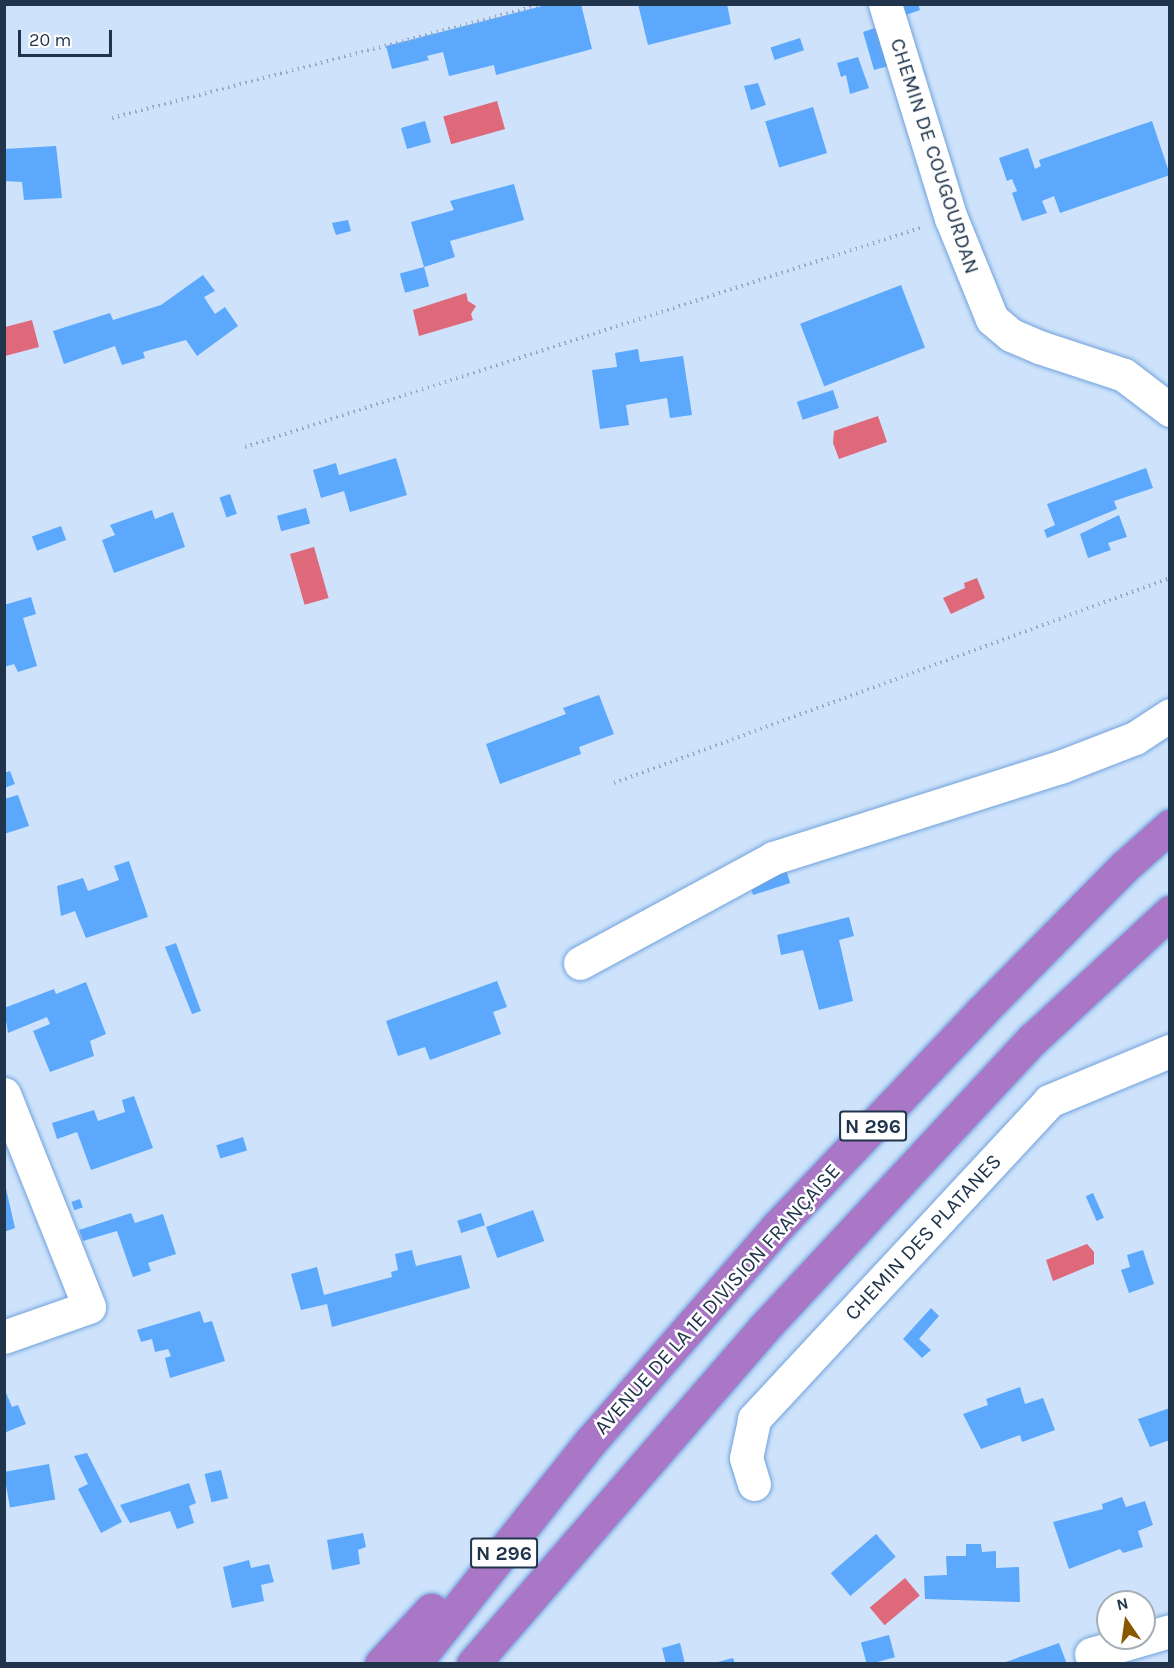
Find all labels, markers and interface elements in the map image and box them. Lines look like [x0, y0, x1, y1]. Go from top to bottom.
scale bar [21, 18, 116, 56]
text: 20 m [29, 29, 71, 51]
street label: CHEMIN DE COUGOURDAN [885, 35, 985, 277]
road number: N 296 [838, 1109, 908, 1143]
street label: CHEMIN DES PLATANES [839, 1149, 1007, 1325]
street label: AVENUE DE LA 1E DIVISION FRANÇAISE [589, 1158, 845, 1440]
road number: N 296 [470, 1536, 538, 1570]
north arrow [1096, 1590, 1156, 1650]
text: N [1115, 1593, 1130, 1614]

